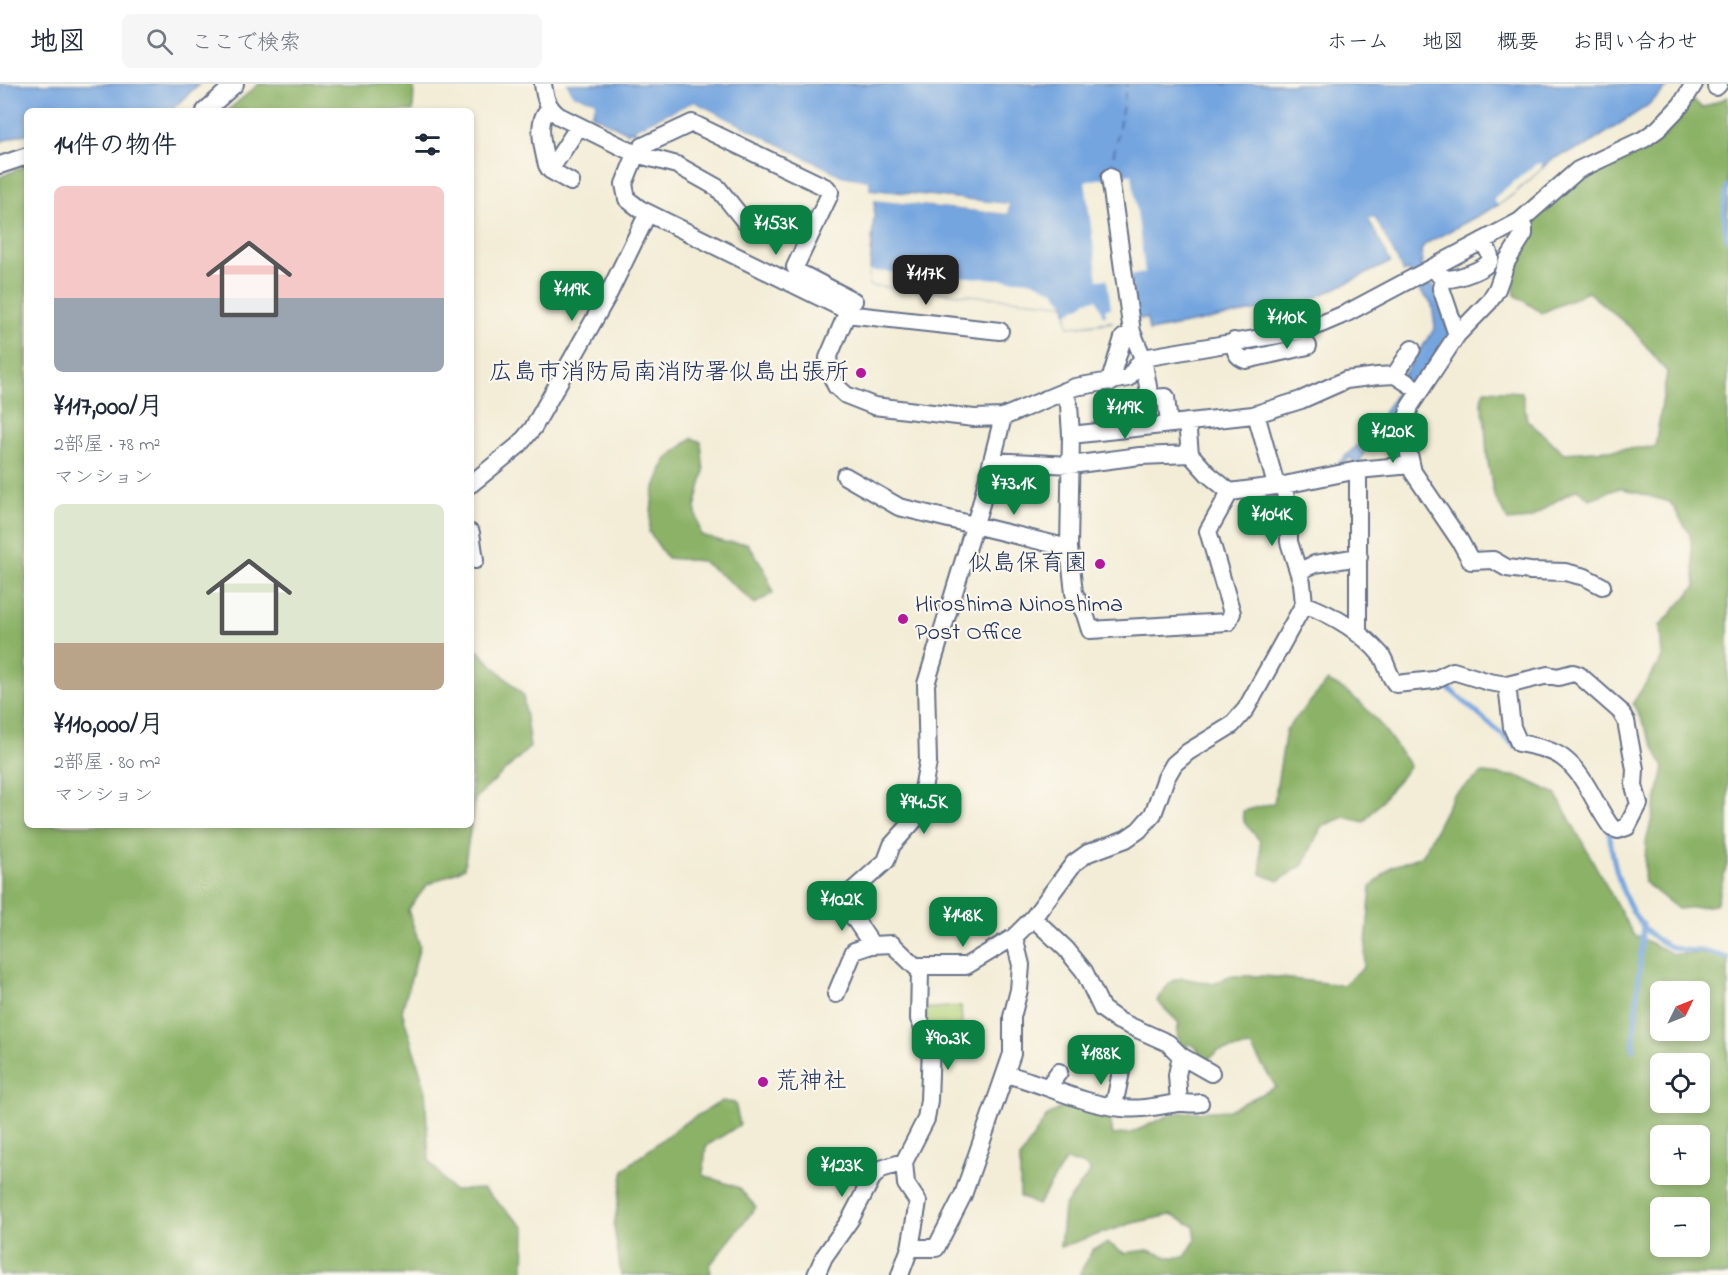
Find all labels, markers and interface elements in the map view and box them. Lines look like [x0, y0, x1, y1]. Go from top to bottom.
search box [122, 14, 542, 68]
text: 地図 [30, 23, 86, 64]
icon: search [143, 25, 176, 58]
text: ここで検索 [191, 28, 301, 60]
text: ホーム [1327, 28, 1389, 58]
text: 地図 [1422, 28, 1464, 58]
text: 概要 [1497, 28, 1539, 58]
text: お問い合わせ [1572, 28, 1698, 58]
text: 14件の物件 [54, 128, 177, 166]
icon: filters [411, 128, 444, 161]
pin: ¥153K [734, 205, 818, 256]
text: ¥153K [754, 210, 798, 239]
icon: home [195, 225, 303, 333]
pin: ¥117K [884, 255, 968, 306]
text: ¥117K [907, 260, 945, 289]
pin: ¥119K [530, 271, 614, 322]
text: ¥119K [554, 276, 590, 305]
pin: ¥110K [1245, 299, 1329, 350]
text: ¥110K [1268, 304, 1306, 333]
place label: 広島市消防局南消防署似島出張所 [489, 356, 849, 391]
marker: 広島市消防局南消防署似島出張所 [854, 366, 868, 380]
text: ¥117,000/月 [54, 389, 164, 427]
pin: ¥119K [1083, 389, 1167, 440]
text: ¥119K [1107, 394, 1143, 423]
pin: ¥120K [1351, 413, 1435, 464]
text: ¥120K [1372, 418, 1414, 447]
text: 2部屋 · 78 m² [54, 431, 160, 460]
text: マンション [54, 464, 153, 493]
pin: ¥73.1K [965, 465, 1063, 516]
text: ¥73.1K [992, 470, 1036, 499]
pin: ¥104K [1230, 496, 1314, 547]
text: ¥104K [1252, 501, 1292, 530]
icon: home [195, 543, 303, 651]
place label: 似島保育園 [968, 547, 1088, 582]
marker: 似島保育園 [1093, 557, 1107, 571]
place label: Hiroshima Ninoshima Post Office [915, 588, 1123, 651]
marker: Hiroshima Ninoshima Post Office [896, 612, 910, 626]
text: ¥110,000/月 [54, 707, 164, 745]
text: 2部屋 · 80 m² [54, 749, 161, 778]
text: マンション [54, 782, 153, 811]
pin: ¥94.5K [875, 784, 973, 835]
text: ¥94.5K [900, 789, 948, 818]
pin: ¥102K [800, 881, 884, 932]
text: ¥102K [821, 886, 863, 915]
pin: ¥148K [921, 897, 1005, 948]
text: ¥148K [943, 902, 983, 931]
north arrow [1650, 981, 1710, 1041]
map controls [1650, 981, 1710, 1257]
pin: ¥90.3K [899, 1020, 997, 1071]
text: ¥90.3K [926, 1025, 970, 1054]
pin: ¥188K [1059, 1035, 1143, 1086]
text: ¥188K [1082, 1040, 1120, 1069]
button: locate [1650, 1053, 1710, 1113]
place label: 荒神社 [775, 1065, 847, 1100]
marker: 荒神社 [756, 1075, 770, 1089]
button: + [1650, 1125, 1710, 1185]
pin: ¥123K [800, 1147, 884, 1198]
text: ¥123K [821, 1152, 863, 1181]
button: − [1650, 1197, 1710, 1257]

